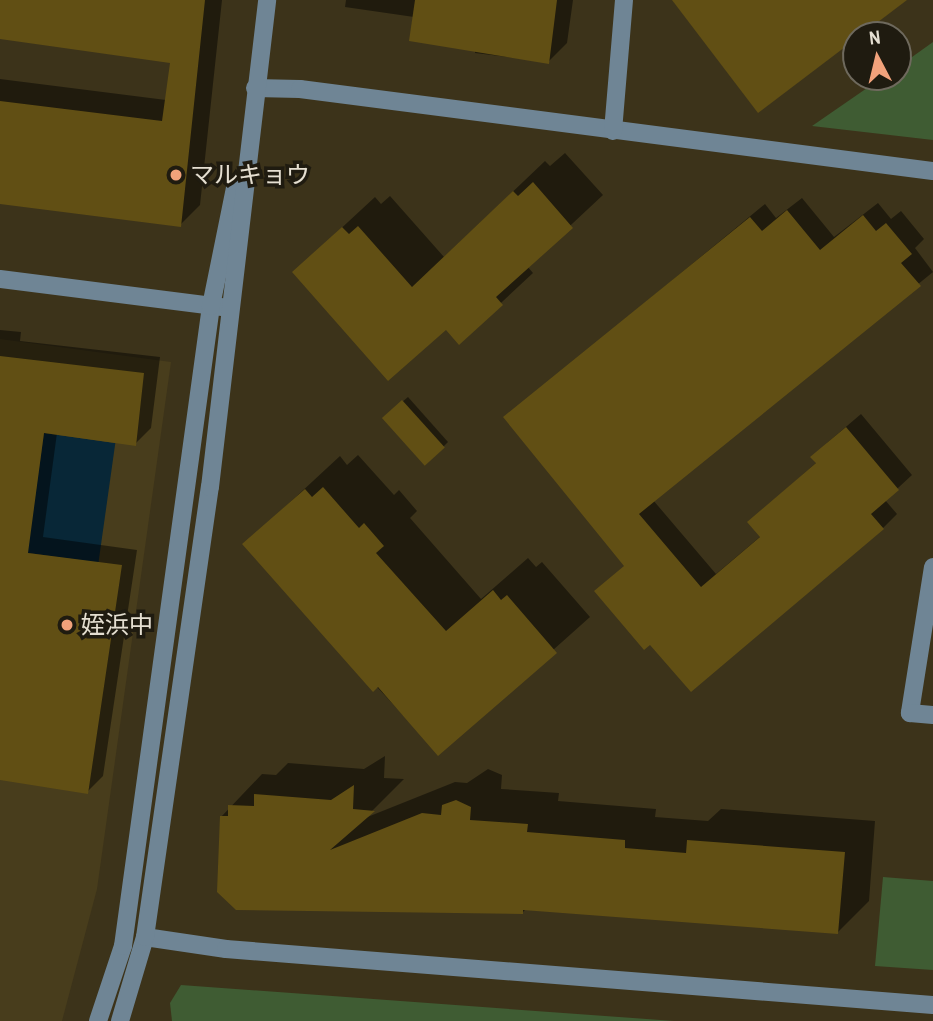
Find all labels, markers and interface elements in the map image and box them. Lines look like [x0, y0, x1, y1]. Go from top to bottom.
north arrow [842, 21, 912, 91]
text: N [868, 24, 882, 51]
place label: マルキョウ [190, 161, 310, 189]
marker: マルキョウ [168, 167, 184, 183]
place label: 姪浜中 [81, 611, 153, 639]
marker: 姪浜中 [59, 617, 75, 633]

